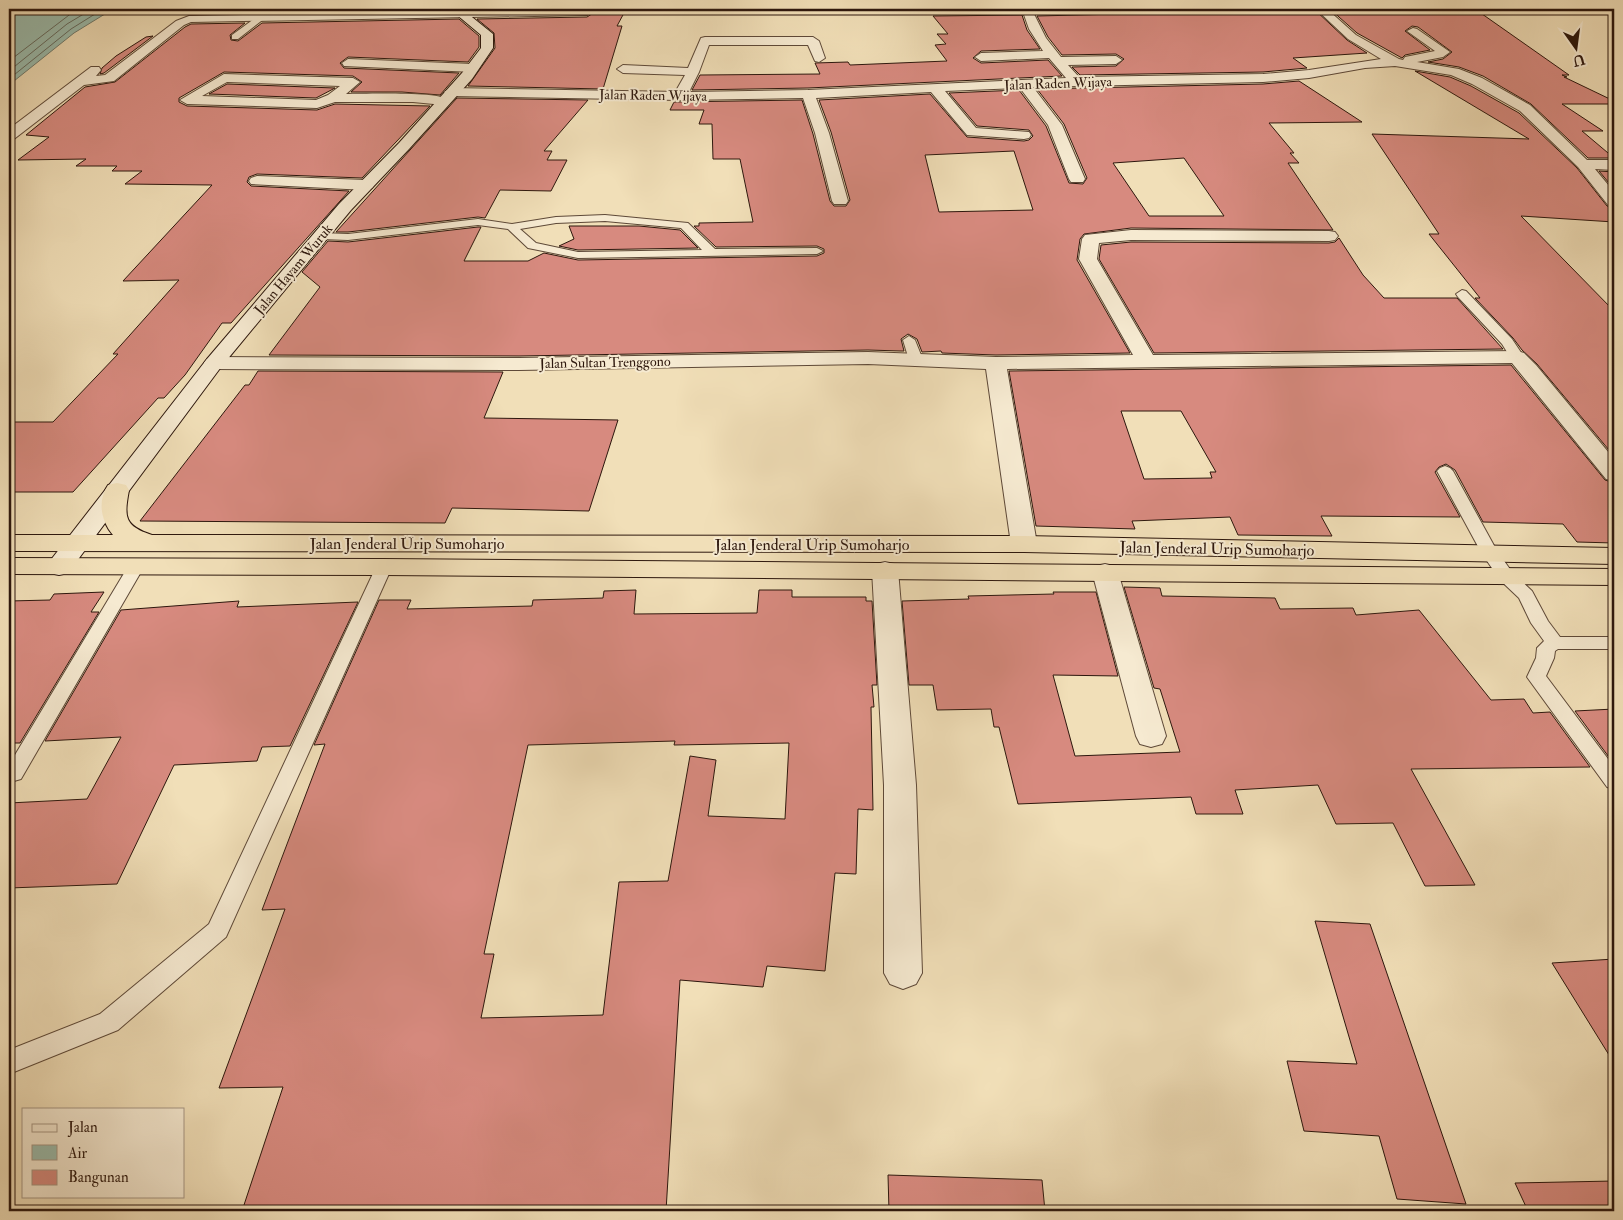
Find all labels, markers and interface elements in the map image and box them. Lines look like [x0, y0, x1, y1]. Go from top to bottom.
north arrow [1550, 22, 1600, 72]
text: U [1571, 50, 1587, 70]
street label: Jalan Raden Wijaya [1003, 73, 1113, 95]
street label: Jalan Raden Wijaya [598, 86, 707, 106]
street label: Jalan Hayam Wuruk [250, 220, 337, 319]
street label: Jalan Sultan Trenggono [538, 353, 671, 372]
street label: Jalan Jenderal Urip Sumoharjo [309, 534, 505, 555]
street label: Jalan Jenderal Urip Sumoharjo [714, 535, 910, 556]
street label: Jalan Jenderal Urip Sumoharjo [1118, 537, 1315, 562]
legend [22, 1108, 185, 1198]
text: Jalan [67, 1118, 98, 1138]
text: Air [67, 1144, 88, 1163]
text: Bangunan [68, 1168, 129, 1187]

